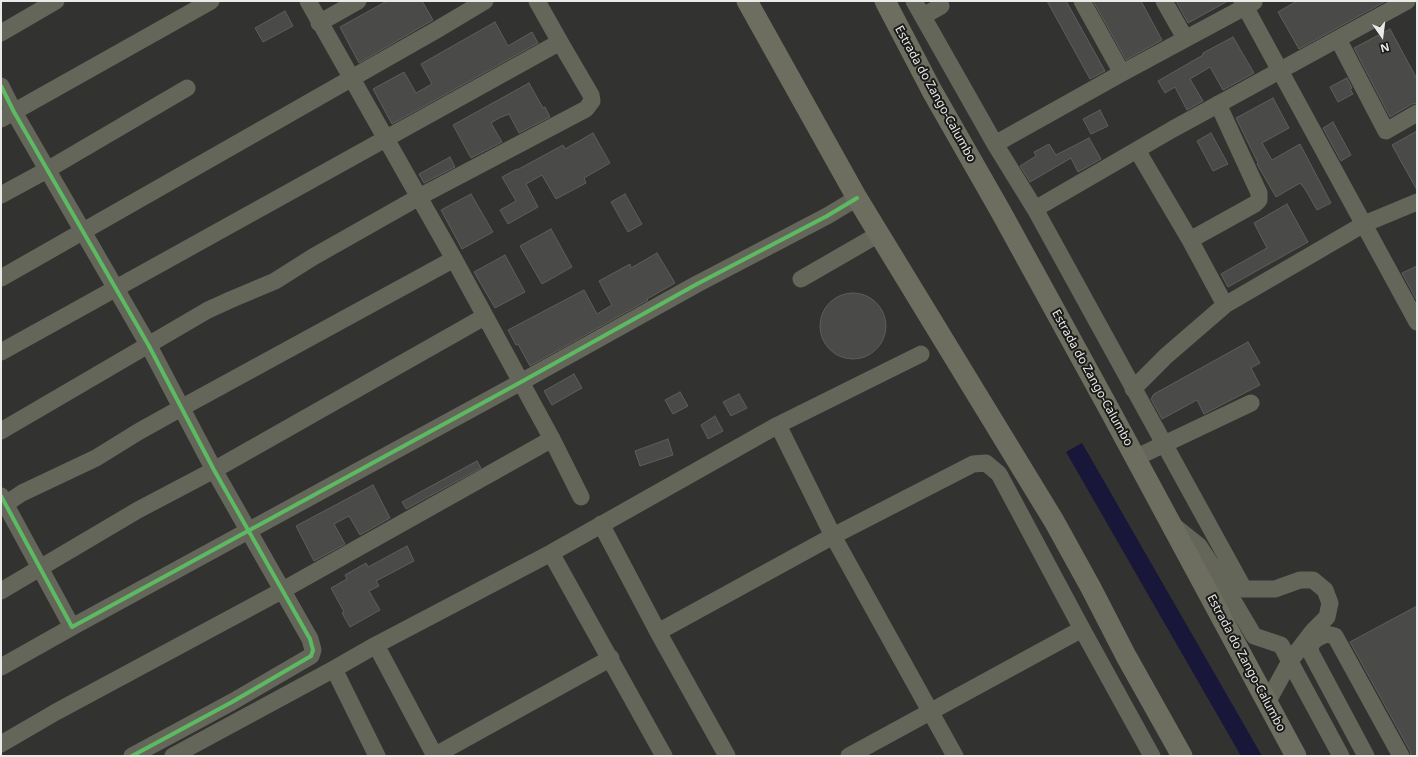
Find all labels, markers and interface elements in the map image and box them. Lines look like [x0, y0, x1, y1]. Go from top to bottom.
north arrow [1362, 16, 1402, 56]
street label: Estrada do Zango-Calumbo [892, 23, 978, 165]
text: N [1379, 40, 1391, 56]
street label: Estrada do Zango-Calumbo [1049, 307, 1135, 449]
street label: Estrada do Zango-Calumbo [1204, 592, 1288, 734]

